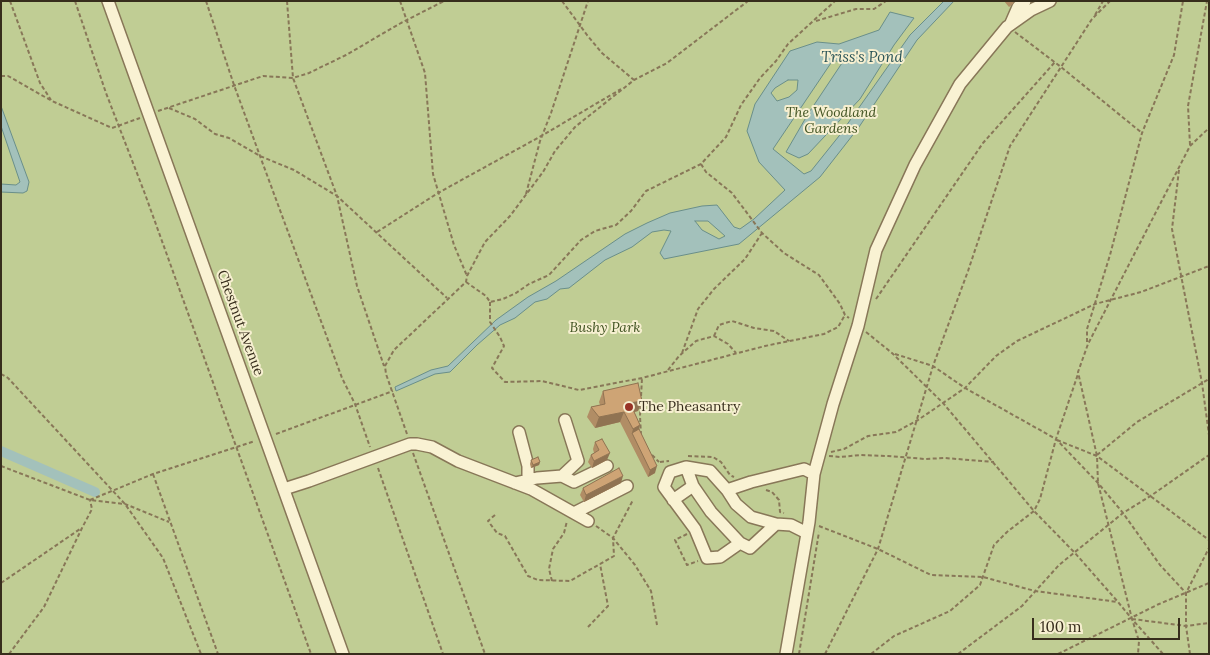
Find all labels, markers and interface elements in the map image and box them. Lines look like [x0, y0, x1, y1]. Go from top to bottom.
water label: Triss's Pond [821, 49, 903, 67]
park label: The Woodland Gardens [786, 105, 876, 138]
street label: Chestnut Avenue [213, 268, 267, 378]
park label: Bushy Park [569, 320, 641, 336]
place label: The Pheasantry [639, 399, 740, 415]
marker: The Pheasantry [623, 401, 635, 413]
scale bar [1035, 608, 1182, 640]
text: 100 m [1040, 617, 1081, 636]

